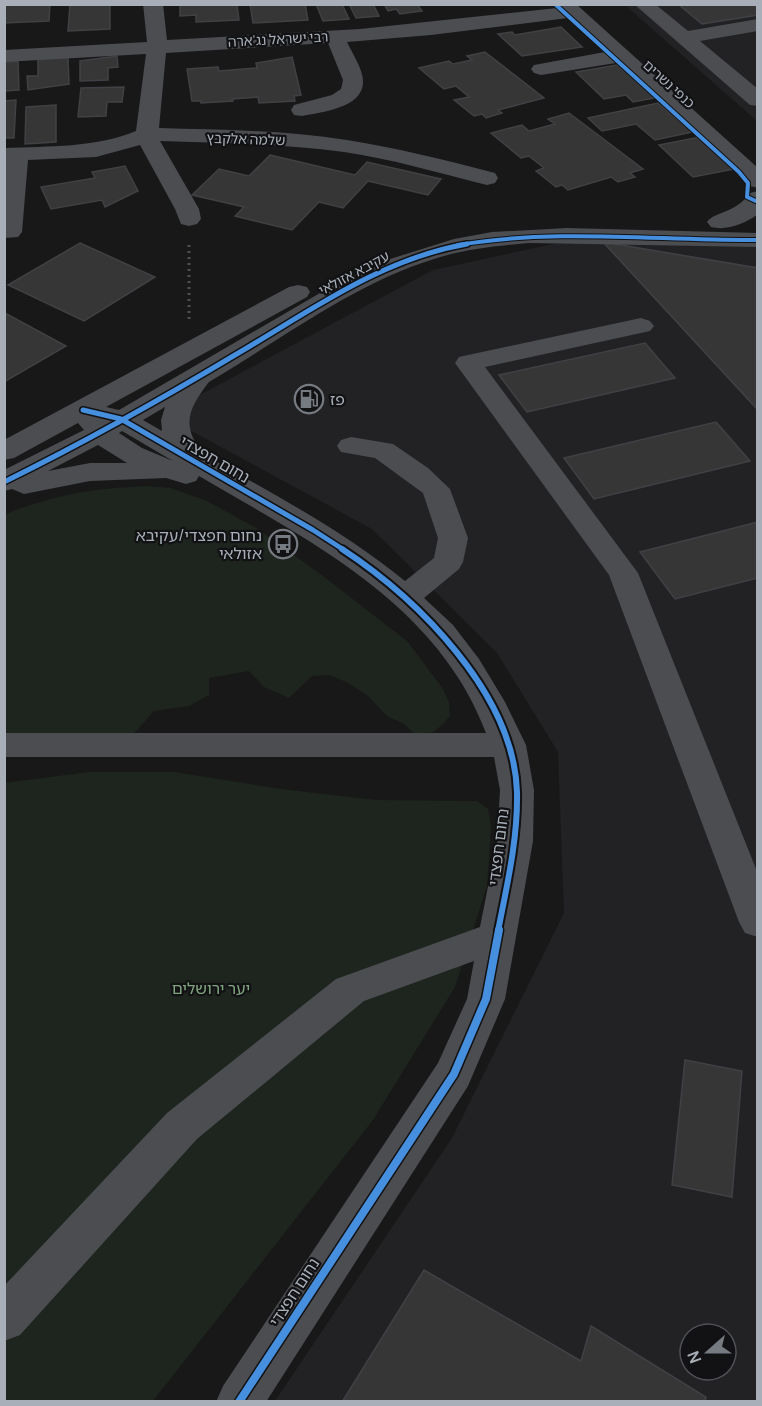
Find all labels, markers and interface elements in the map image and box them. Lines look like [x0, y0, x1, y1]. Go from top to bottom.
street label: רבי ישראל נג'ארה [227, 26, 329, 51]
street label: כנפי נשרים [639, 55, 699, 112]
street label: שלמה אלקבץ [206, 128, 286, 149]
street label: עקיבא אזולאי [315, 246, 393, 299]
fuel station icon: פז [293, 383, 325, 415]
place label: פז [330, 388, 345, 410]
street label: נחום חפצדי [176, 430, 254, 488]
place label: נחום חפצדי/עקיבא אזולאי [136, 524, 262, 564]
bus stop icon: נחום חפצדי/עקיבא אזולאי [267, 528, 299, 560]
street label: נחום חפצדי [482, 807, 514, 887]
park label: יער ירושלים [172, 977, 250, 999]
street label: נחום חפצדי [264, 1253, 324, 1331]
north arrow [678, 1322, 738, 1382]
text: N [682, 1348, 706, 1367]

